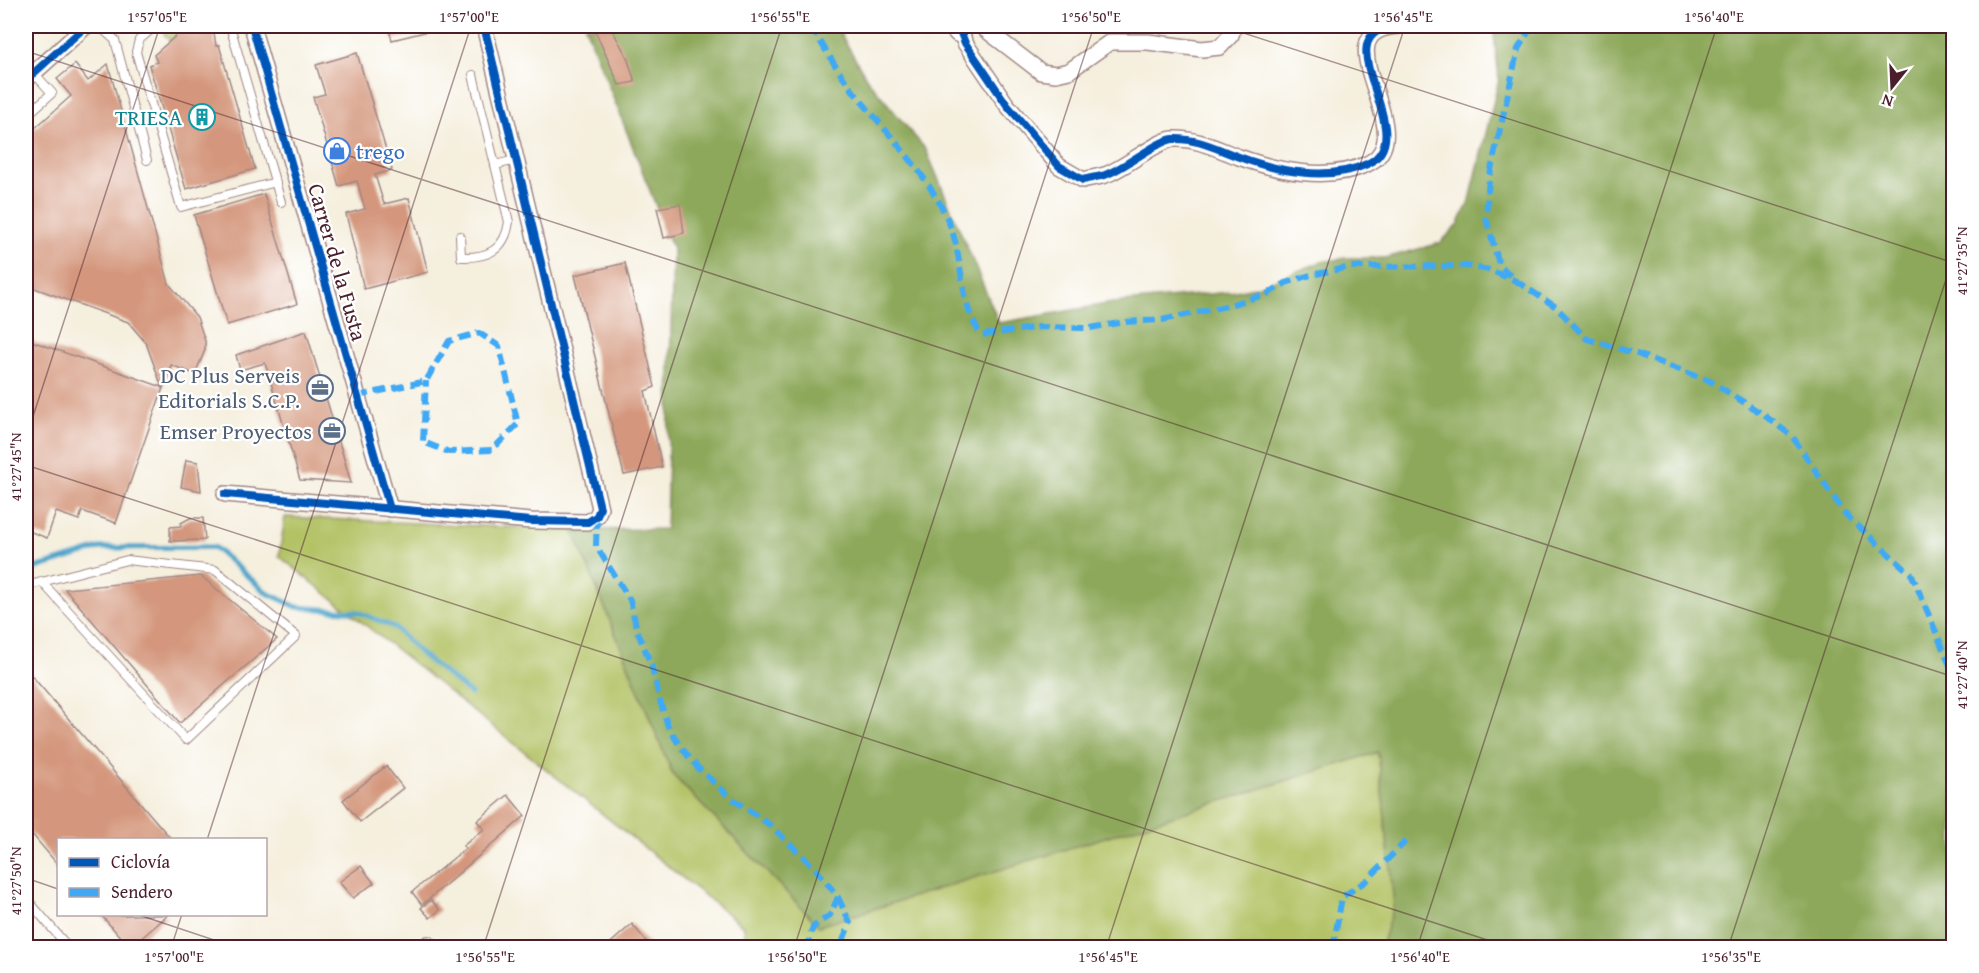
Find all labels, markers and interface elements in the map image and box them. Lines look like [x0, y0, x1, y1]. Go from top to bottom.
text: 1°57'05"E [127, 6, 187, 27]
text: 1°57'00"E [439, 6, 499, 27]
text: 1°56'55"E [750, 6, 810, 27]
text: 1°56'50"E [1061, 6, 1121, 27]
text: 1°56'45"E [1373, 6, 1433, 27]
text: 1°56'40"E [1684, 6, 1744, 27]
north arrow [1862, 57, 1922, 117]
text: N [1878, 88, 1896, 114]
place label: TRIESA [115, 101, 183, 133]
building icon: TRIESA [187, 102, 217, 132]
place label: trego [356, 135, 405, 167]
shop icon: trego [322, 136, 352, 166]
street label: Carrer de la Fusta [300, 180, 376, 345]
text: 41°27'35"N [1951, 226, 1972, 295]
place label: DC Plus Serveis Editorials S.C.P. [158, 359, 300, 416]
office icon: DC Plus Serveis Editorials S.C.P. [305, 373, 335, 403]
place label: Emser Proyectos [160, 415, 312, 447]
office icon: Emser Proyectos [317, 416, 347, 446]
text: 41°27'45"N [5, 432, 26, 501]
text: 41°27'40"N [1951, 640, 1972, 709]
legend [57, 838, 267, 916]
text: 41°27'50"N [5, 846, 26, 915]
text: Ciclovía [111, 848, 170, 875]
text: Sendero [111, 878, 173, 905]
text: 1°57'00"E [144, 946, 204, 967]
text: 1°56'55"E [455, 946, 515, 967]
text: 1°56'50"E [767, 946, 827, 967]
text: 1°56'45"E [1078, 946, 1138, 967]
text: 1°56'40"E [1390, 946, 1450, 967]
text: 1°56'35"E [1701, 946, 1761, 967]

